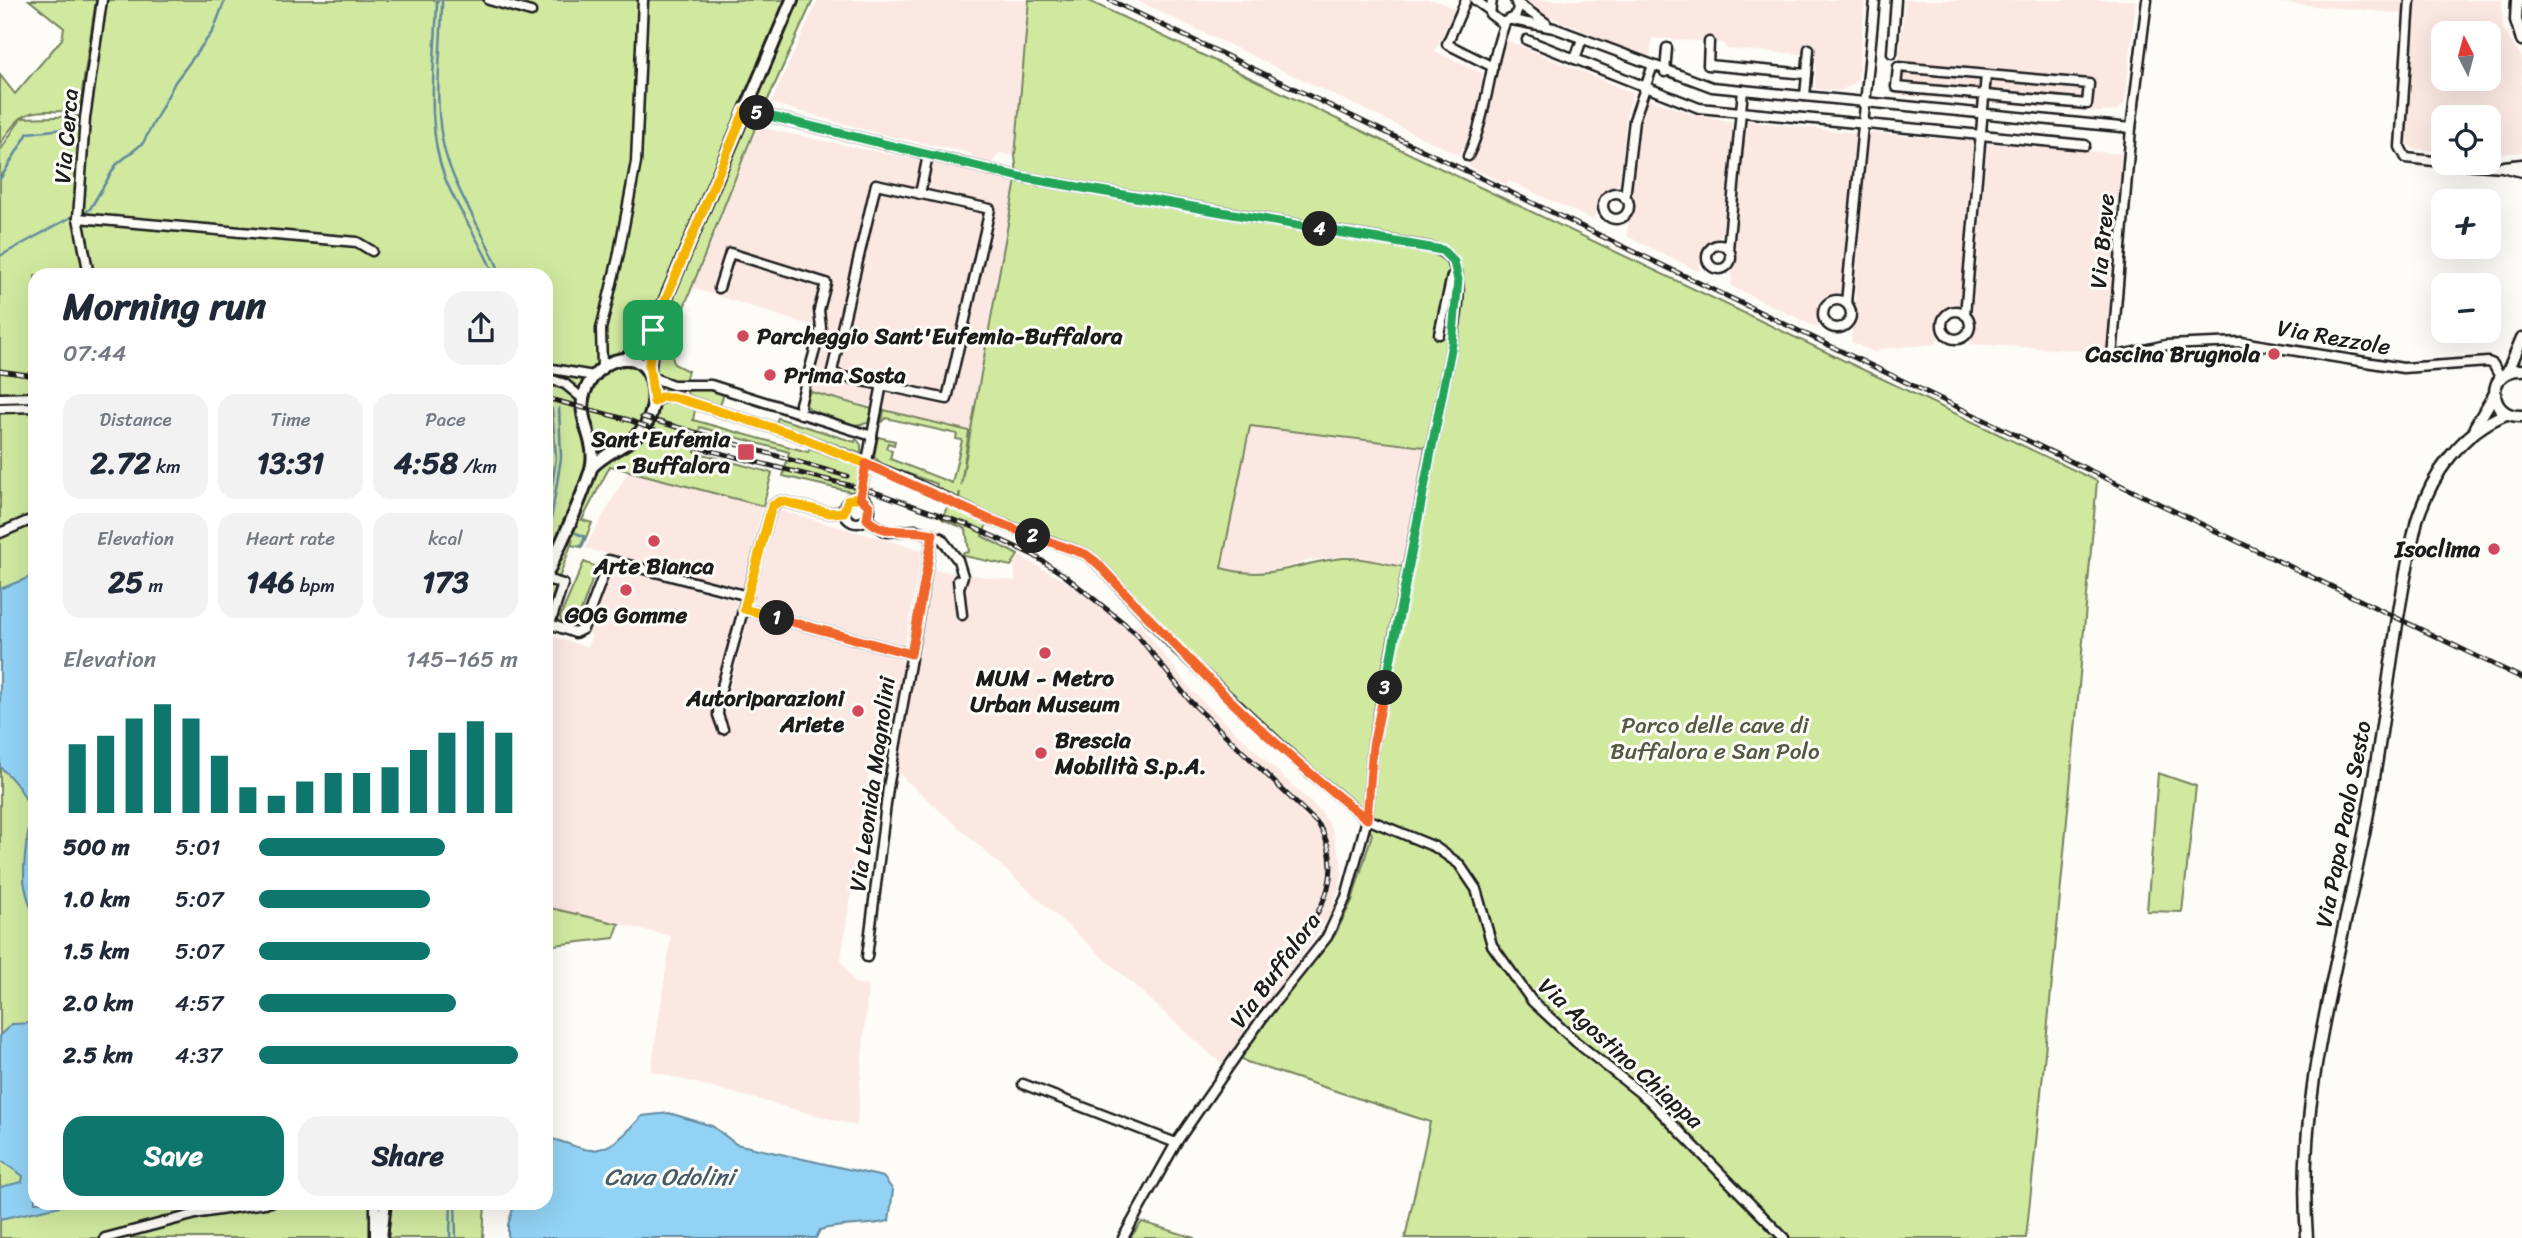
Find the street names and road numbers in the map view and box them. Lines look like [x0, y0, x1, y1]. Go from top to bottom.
street label: Via Cerca [42, 87, 91, 185]
street label: Via Breve [2078, 192, 2127, 290]
street label: Via Rezzole [2274, 307, 2394, 368]
street label: Via Leonida Magnolini [837, 673, 908, 894]
street label: Via Papa Paolo Sesto [2303, 717, 2384, 931]
street label: Via Buffalora [1219, 903, 1332, 1037]
street label: Via Agostino Chiappa [1528, 967, 1713, 1140]

